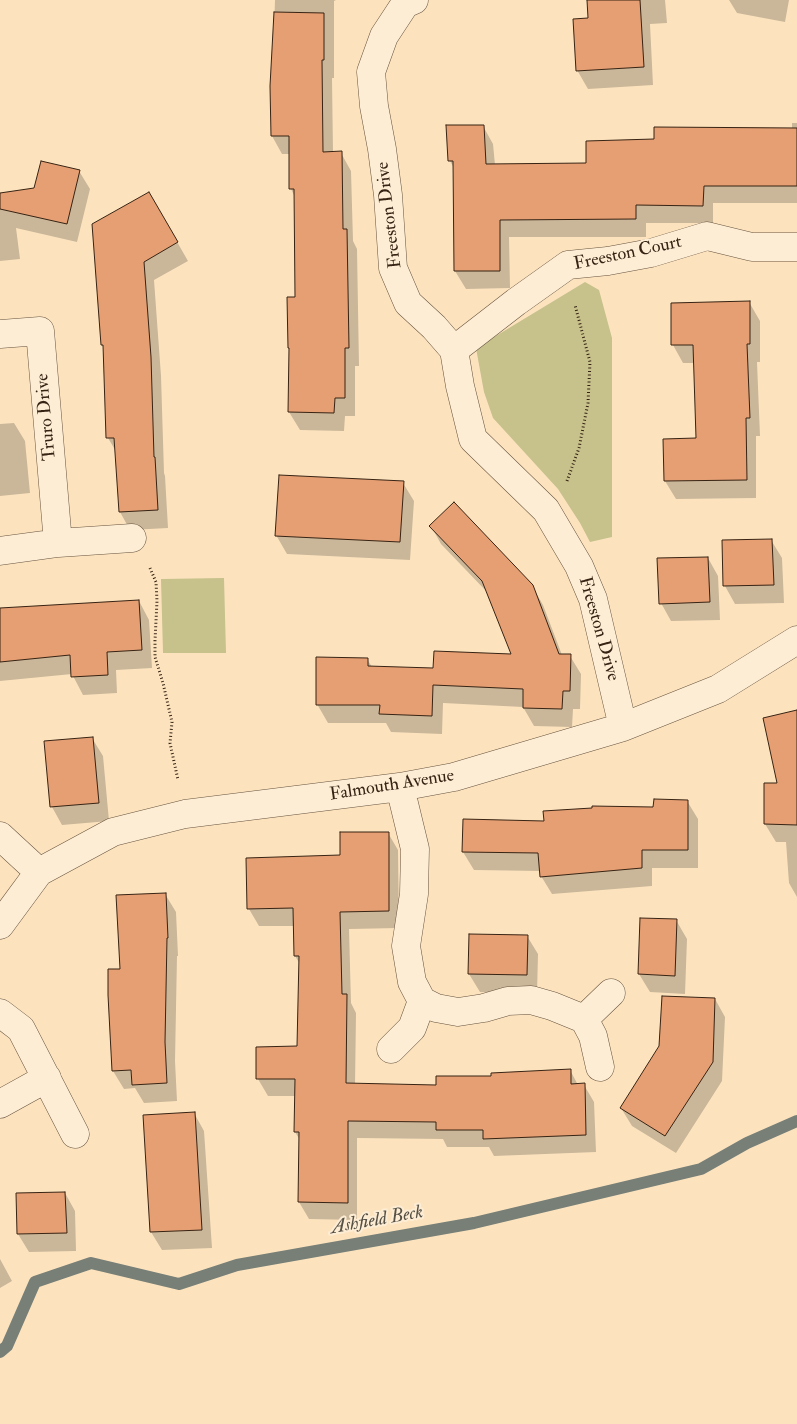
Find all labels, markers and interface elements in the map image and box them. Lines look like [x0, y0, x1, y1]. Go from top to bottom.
street label: Freeston Drive [373, 160, 407, 270]
street label: Freeston Court [572, 232, 684, 276]
street label: Truro Drive [32, 372, 62, 462]
street label: Freeston Drive [573, 574, 623, 684]
street label: Falmouth Avenue [328, 765, 456, 807]
water label: Ashfield Beck [329, 1202, 425, 1240]

